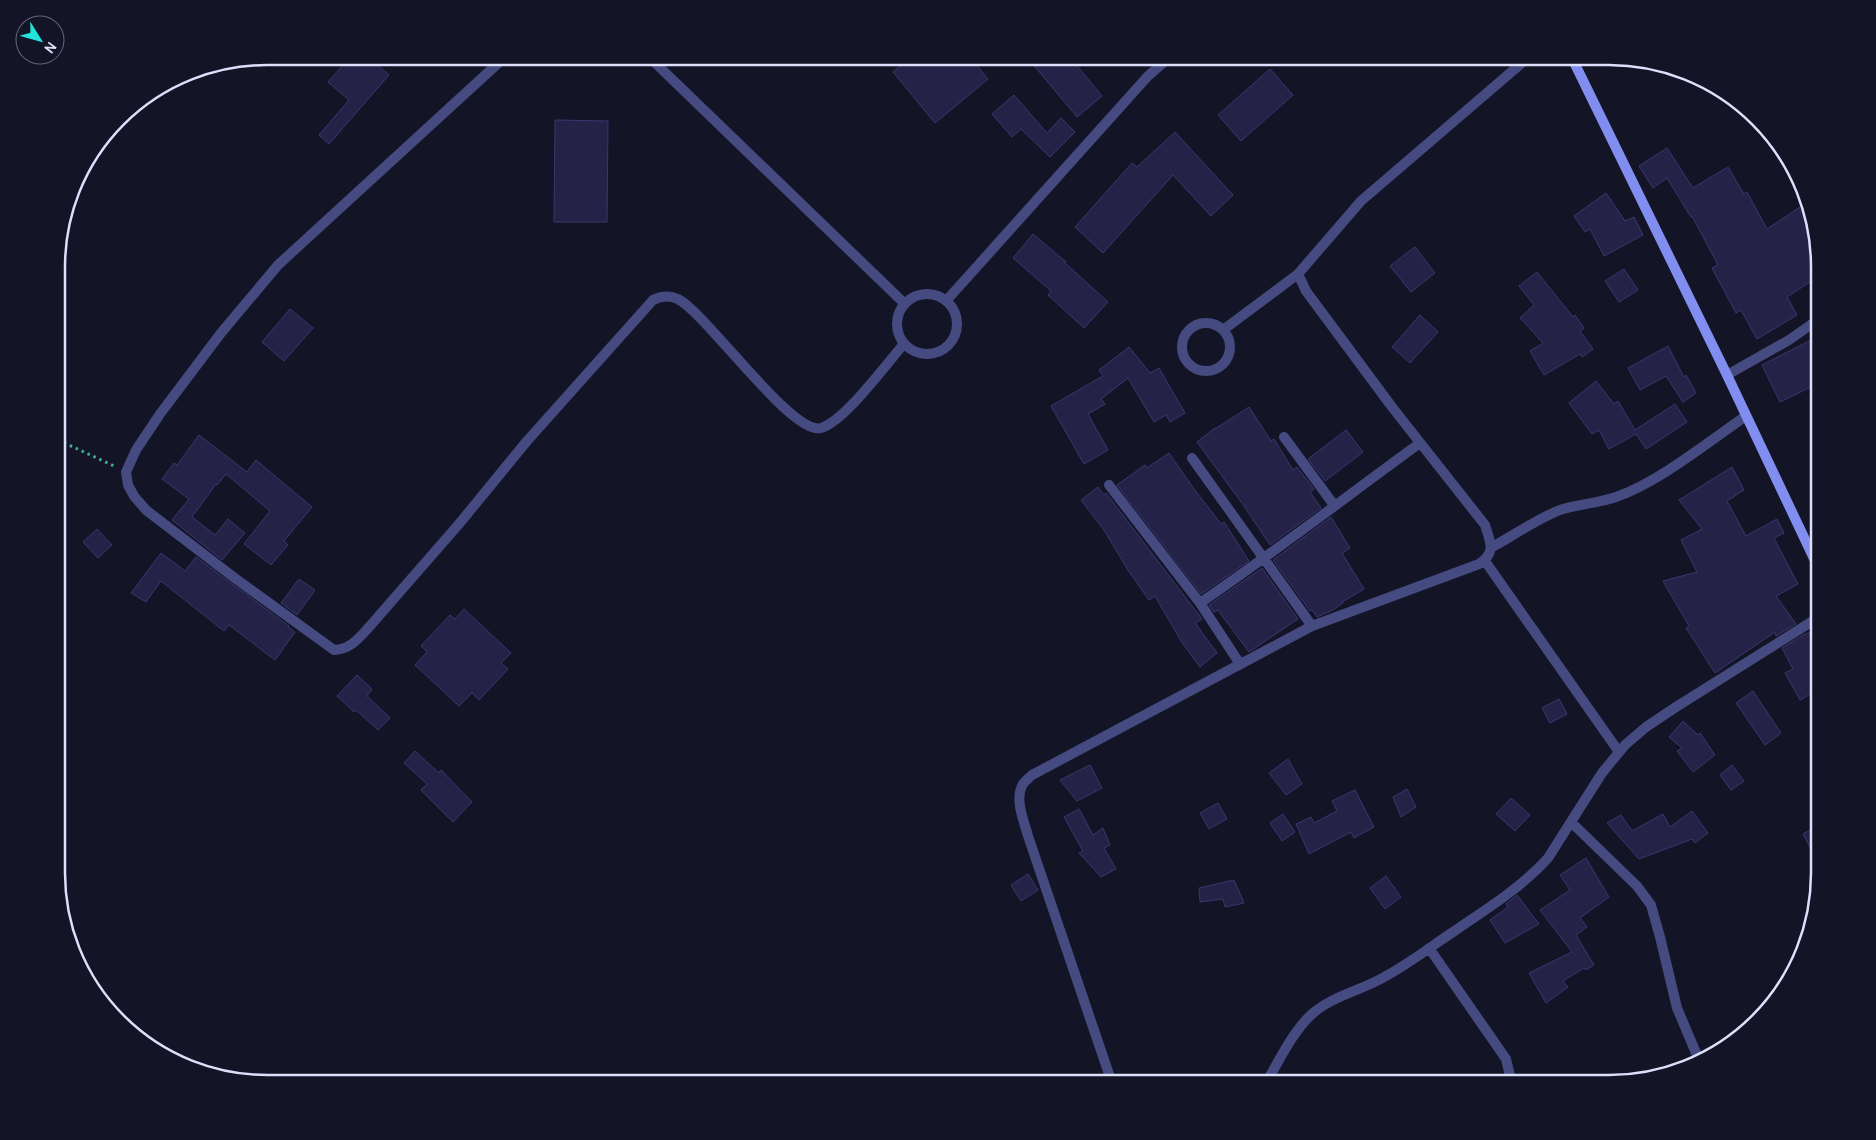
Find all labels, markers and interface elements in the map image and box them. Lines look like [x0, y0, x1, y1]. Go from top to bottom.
north arrow [15, 15, 65, 65]
text: N [39, 38, 59, 56]

